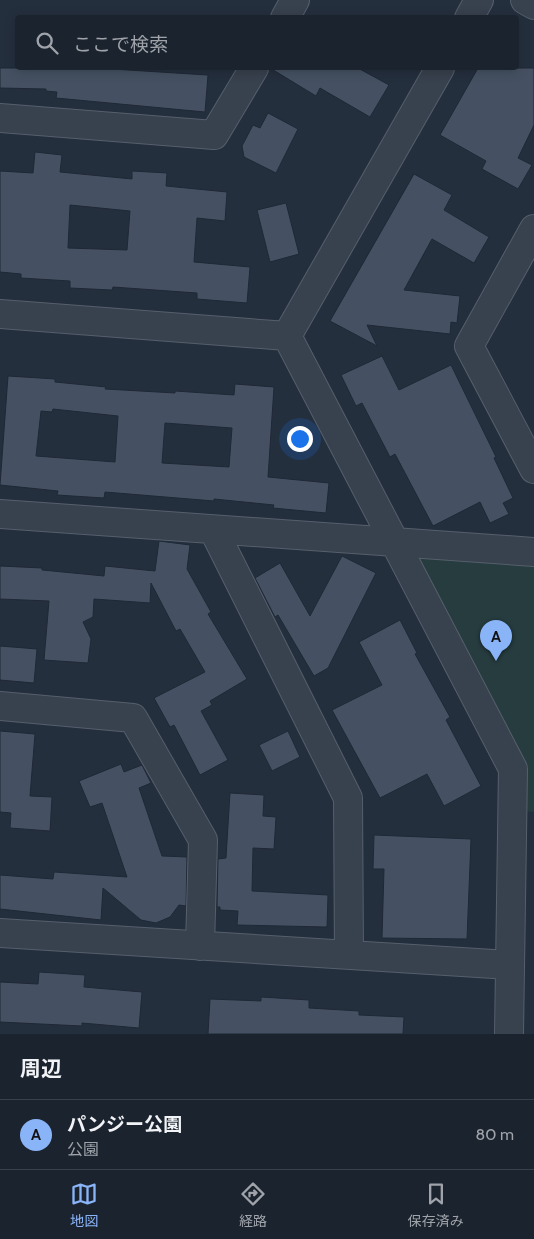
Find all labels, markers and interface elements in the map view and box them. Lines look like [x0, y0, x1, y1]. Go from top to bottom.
search box [15, 15, 519, 70]
icon: search [33, 29, 61, 57]
text: ここで検索 [73, 33, 168, 56]
your location [287, 426, 313, 452]
pin: A [480, 620, 512, 661]
text: 周辺 [20, 1056, 62, 1081]
text: パンジー公園 [67, 1113, 182, 1136]
text: A [31, 1125, 41, 1144]
text: 80 m [476, 1125, 514, 1144]
text: 公園 [67, 1140, 99, 1159]
tab: 地図 [70, 1180, 98, 1230]
tab: 経路 [239, 1180, 267, 1230]
tab: 保存済み [408, 1180, 464, 1230]

